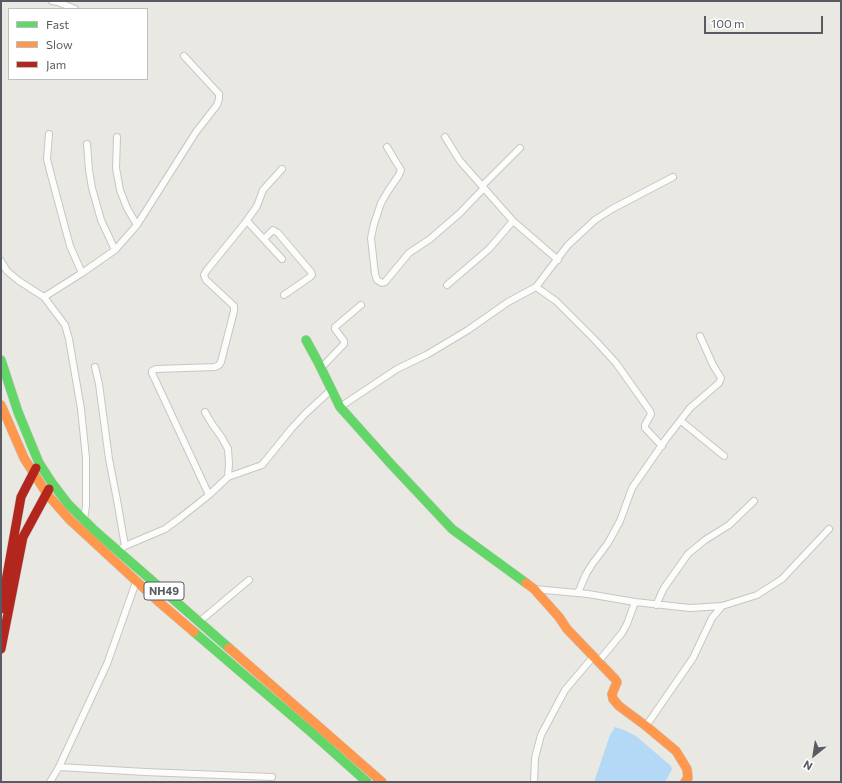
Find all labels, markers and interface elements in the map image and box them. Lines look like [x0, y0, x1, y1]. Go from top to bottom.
legend [8, 8, 148, 80]
scale bar [706, 8, 825, 34]
text: 100 m [711, 16, 745, 30]
text: Fast [46, 17, 69, 31]
text: Slow [46, 37, 73, 51]
text: Jam [46, 57, 66, 71]
road number: NH49 [144, 582, 184, 600]
north arrow [794, 735, 834, 775]
text: N [801, 758, 815, 774]

